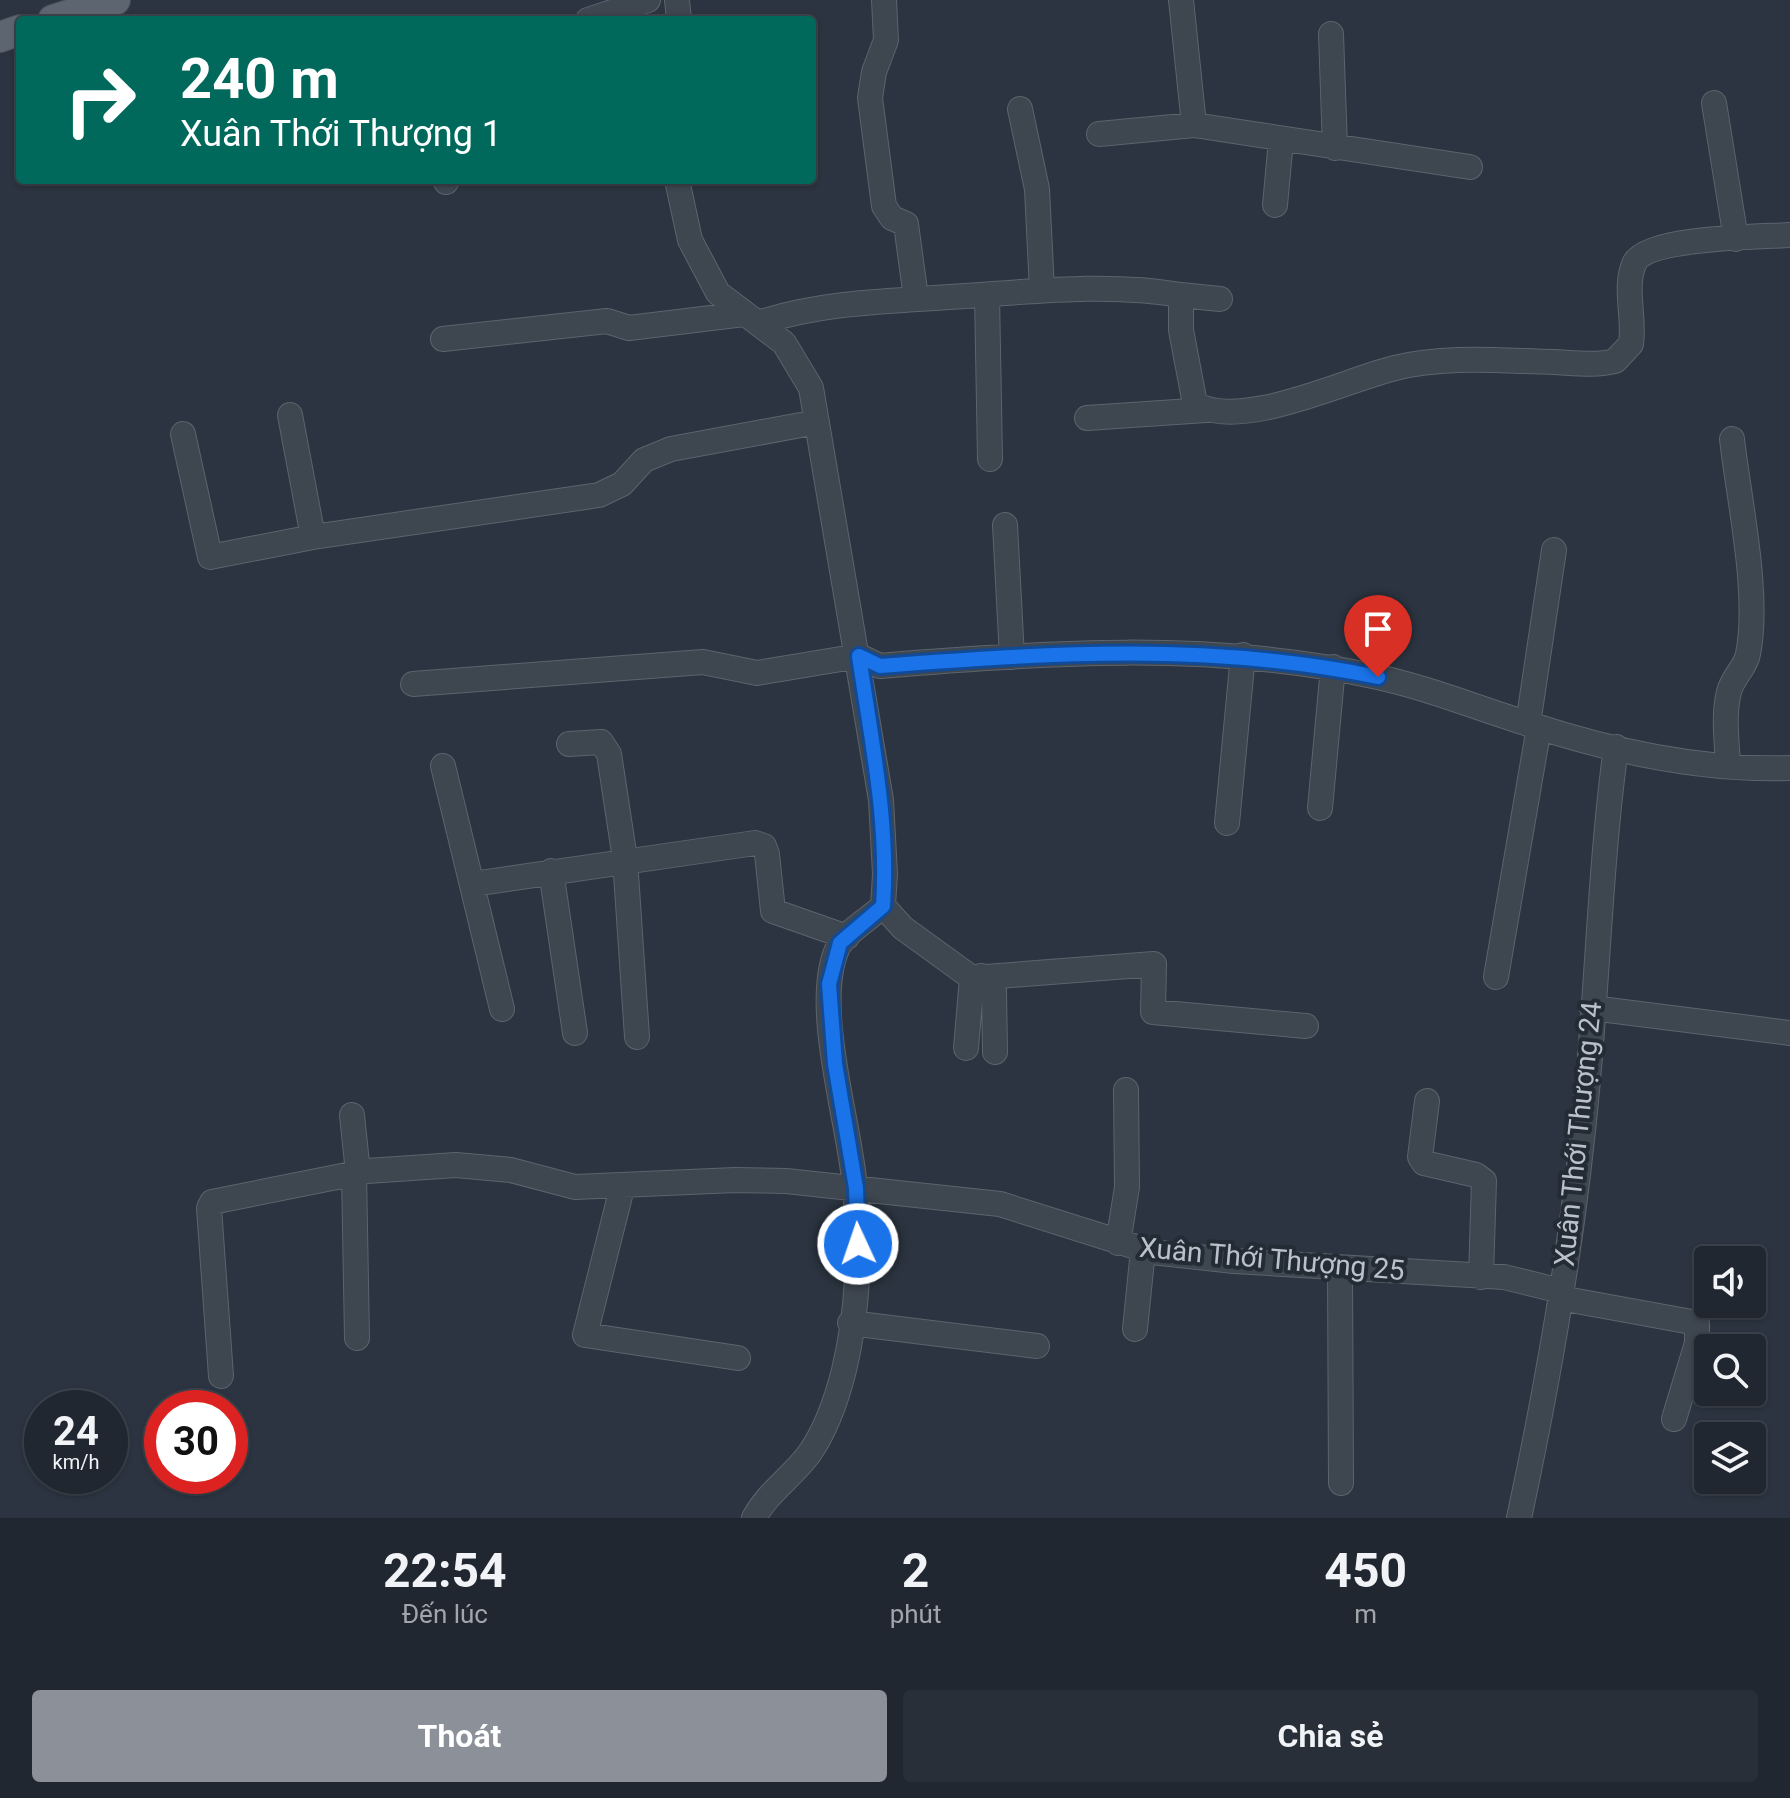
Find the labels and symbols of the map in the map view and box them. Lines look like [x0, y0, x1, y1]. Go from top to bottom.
pin [1344, 595, 1412, 677]
street label: Xuân Thới Thượng 24 [1548, 1000, 1608, 1268]
position arrow [816, 1202, 900, 1286]
street label: Xuân Thới Thượng 25 [1138, 1231, 1406, 1287]
speed limit sign: 30 [144, 1390, 248, 1494]

